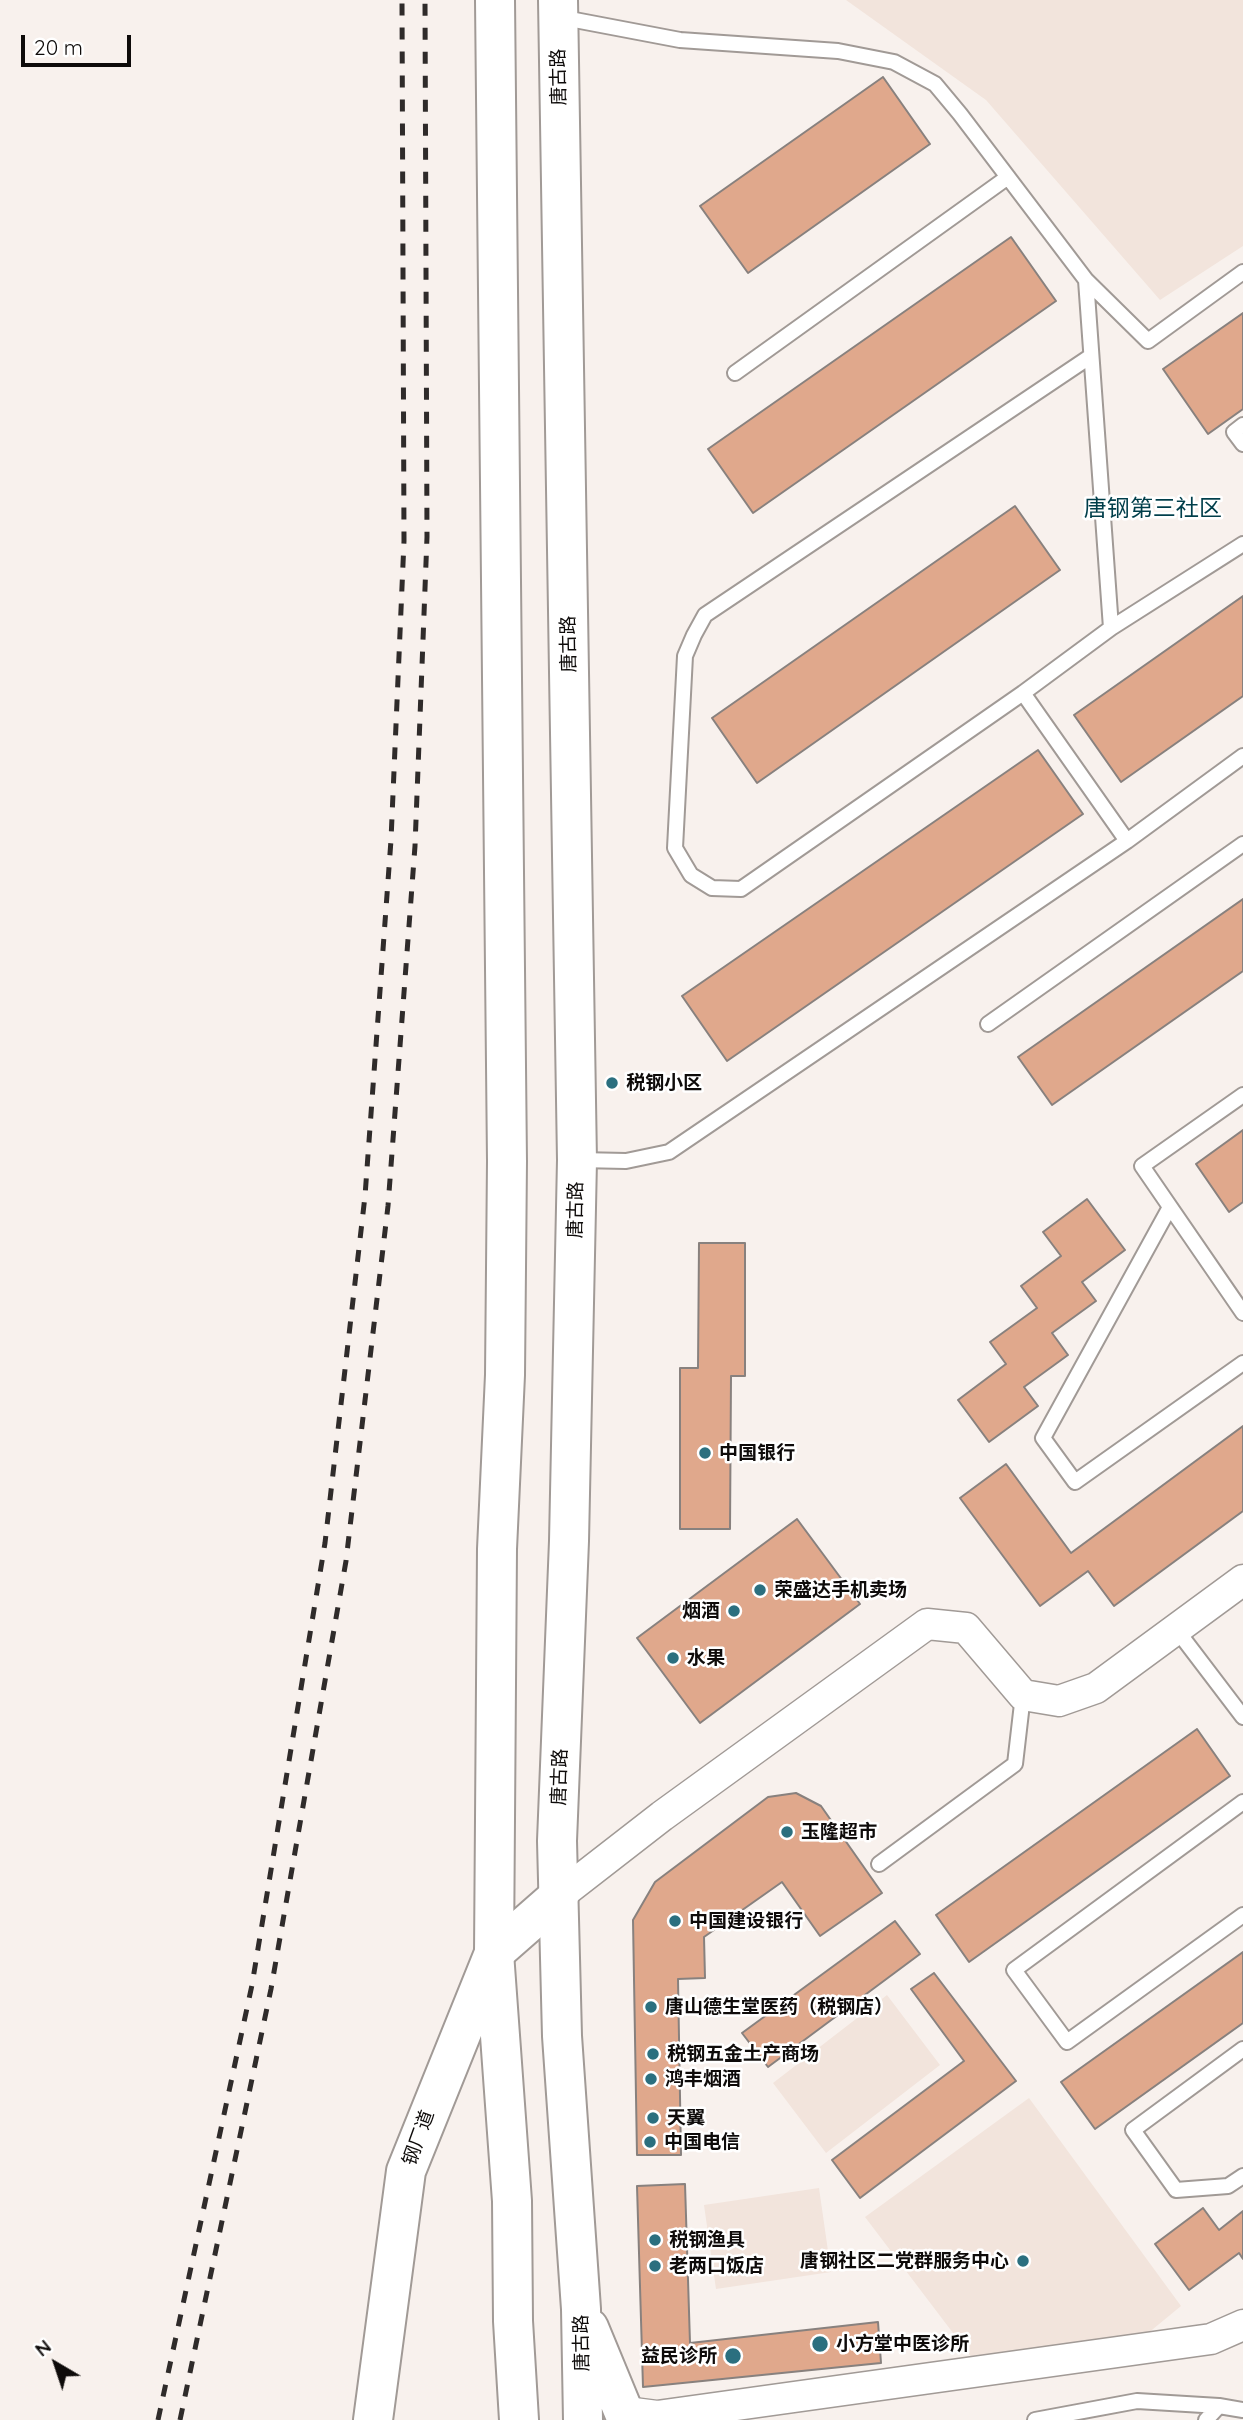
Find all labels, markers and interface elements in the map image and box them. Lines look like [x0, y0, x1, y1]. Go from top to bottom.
scale bar [24, 21, 135, 65]
text: 20 m [34, 34, 83, 60]
street label: 唐古路 [547, 48, 571, 106]
district label: 唐钢第三社区 [1084, 495, 1222, 523]
street label: 唐古路 [557, 615, 581, 673]
place label: 税钢小区 [626, 1072, 702, 1094]
marker: 税钢小区 [604, 1075, 620, 1091]
street label: 唐古路 [564, 1181, 588, 1239]
place label: 中国银行 [719, 1442, 795, 1464]
marker: 中国银行 [697, 1445, 713, 1461]
place label: 荣盛达手机卖场 [774, 1579, 907, 1601]
marker: 荣盛达手机卖场 [752, 1582, 768, 1598]
place label: 烟酒 [682, 1600, 720, 1622]
marker: 烟酒 [726, 1603, 742, 1619]
place label: 水果 [687, 1647, 725, 1669]
marker: 水果 [665, 1650, 681, 1666]
street label: 唐古路 [548, 1748, 572, 1806]
place label: 玉隆超市 [801, 1821, 877, 1843]
marker: 玉隆超市 [779, 1824, 795, 1840]
place label: 中国建设银行 [689, 1910, 803, 1932]
marker: 中国建设银行 [667, 1913, 683, 1929]
place label: 唐山德生堂医药（税钢店） [665, 1996, 893, 2018]
marker: 唐山德生堂医药（税钢店） [643, 1999, 659, 2015]
place label: 税钢五金土产商场 [667, 2043, 819, 2065]
marker: 税钢五金土产商场 [645, 2046, 661, 2062]
place label: 鸿丰烟酒 [665, 2068, 741, 2090]
marker: 鸿丰烟酒 [643, 2071, 659, 2087]
street label: 钢厂道 [399, 2107, 439, 2169]
place label: 天翼 [667, 2107, 705, 2129]
marker: 天翼 [645, 2110, 661, 2126]
place label: 中国电信 [664, 2131, 740, 2153]
marker: 中国电信 [642, 2134, 658, 2150]
place label: 税钢渔具 [669, 2229, 745, 2251]
marker: 税钢渔具 [647, 2232, 663, 2248]
place label: 唐钢社区二党群服务中心 [800, 2250, 1009, 2272]
marker: 唐钢社区二党群服务中心 [1015, 2253, 1031, 2269]
place label: 老两口饭店 [669, 2255, 764, 2277]
marker: 老两口饭店 [647, 2258, 663, 2274]
street label: 唐古路 [570, 2314, 594, 2372]
north arrow [21, 2329, 91, 2399]
place label: 小方堂中医诊所 [836, 2333, 969, 2355]
text: N [30, 2334, 56, 2361]
marker: 小方堂中医诊所 [810, 2334, 830, 2354]
place label: 益民诊所 [641, 2345, 717, 2367]
marker: 益民诊所 [723, 2346, 743, 2366]

